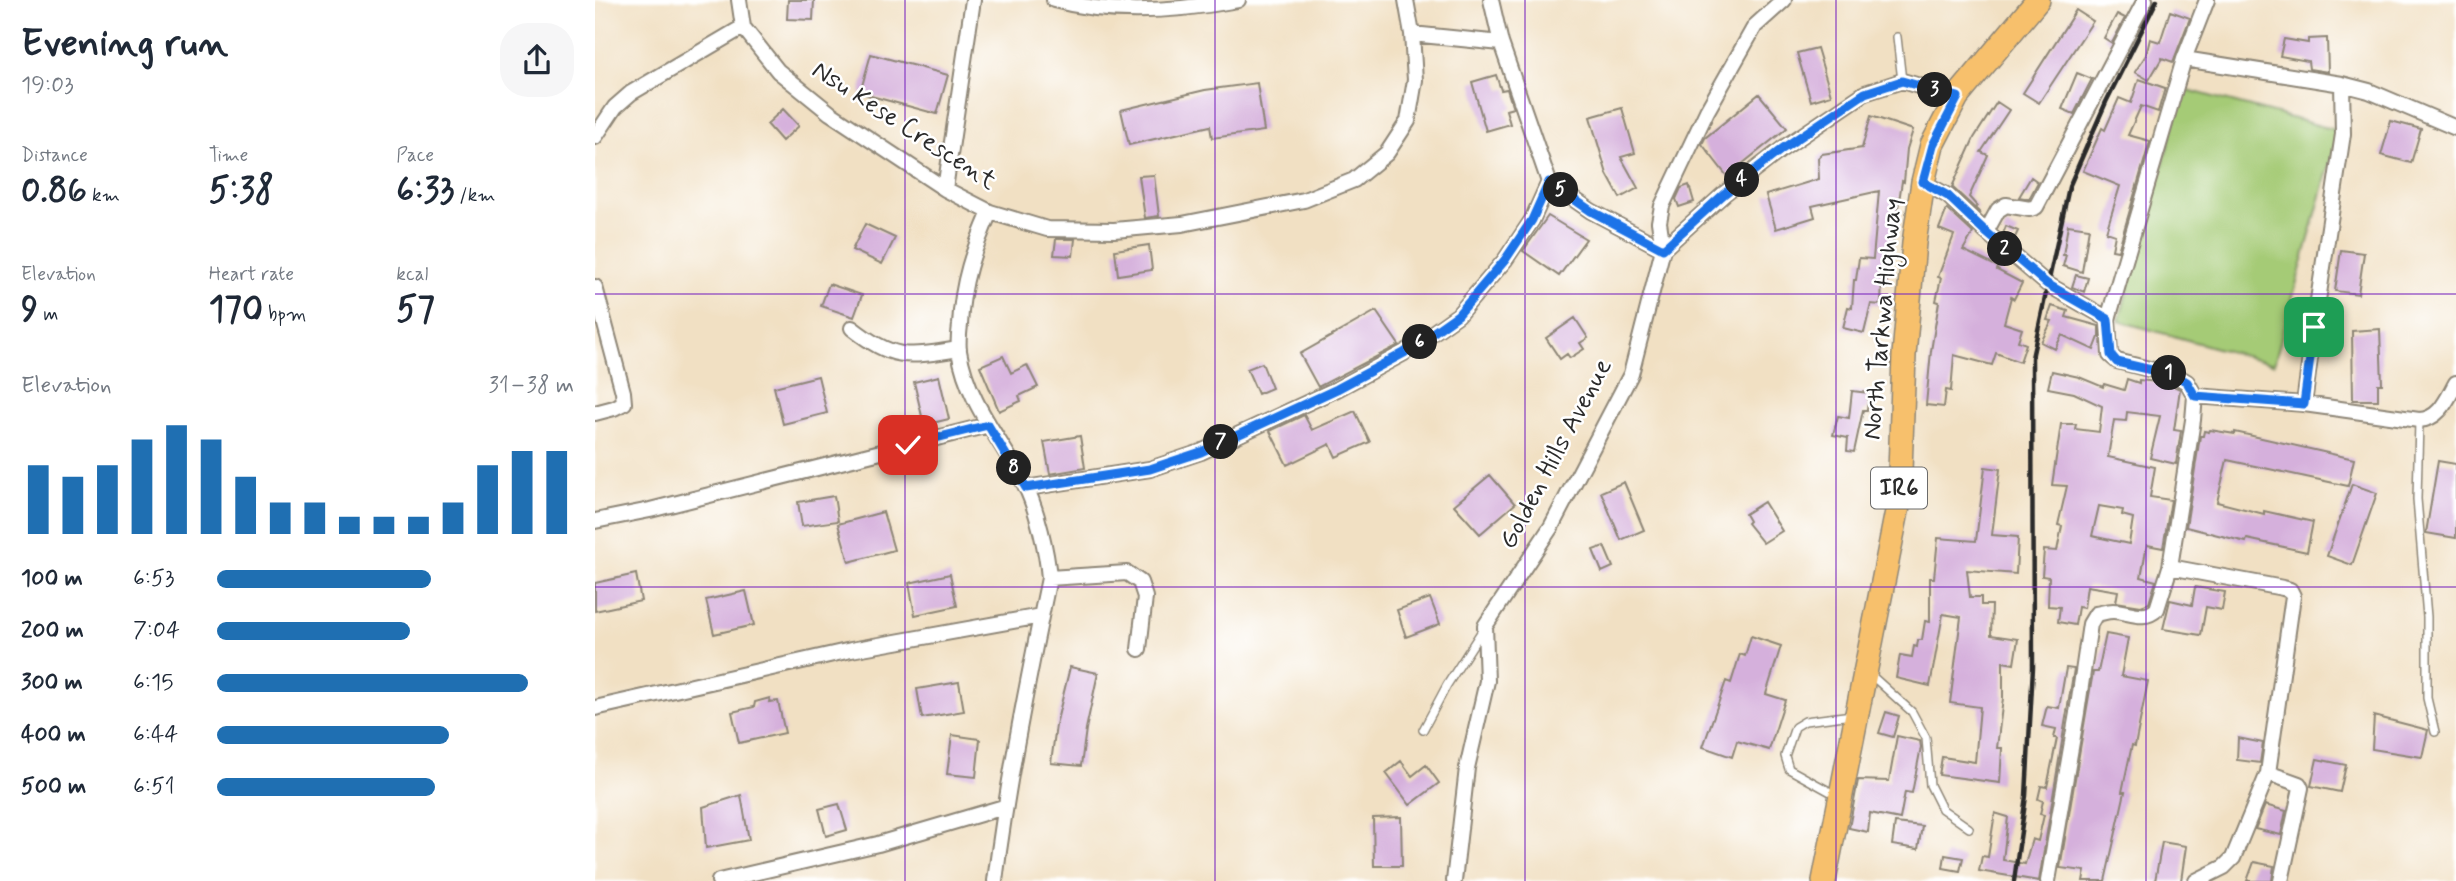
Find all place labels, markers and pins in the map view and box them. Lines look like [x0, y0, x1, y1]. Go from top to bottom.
pin: 3 [1917, 72, 1953, 108]
pin: 4 [1725, 162, 1759, 198]
pin: 5 [1543, 172, 1579, 208]
pin: 2 [1987, 232, 2023, 266]
pin [2284, 297, 2344, 357]
pin: 6 [1403, 324, 1437, 360]
pin: 1 [2151, 356, 2187, 390]
pin [878, 415, 938, 475]
pin: 7 [1203, 424, 1239, 460]
pin: 8 [997, 450, 1031, 486]

